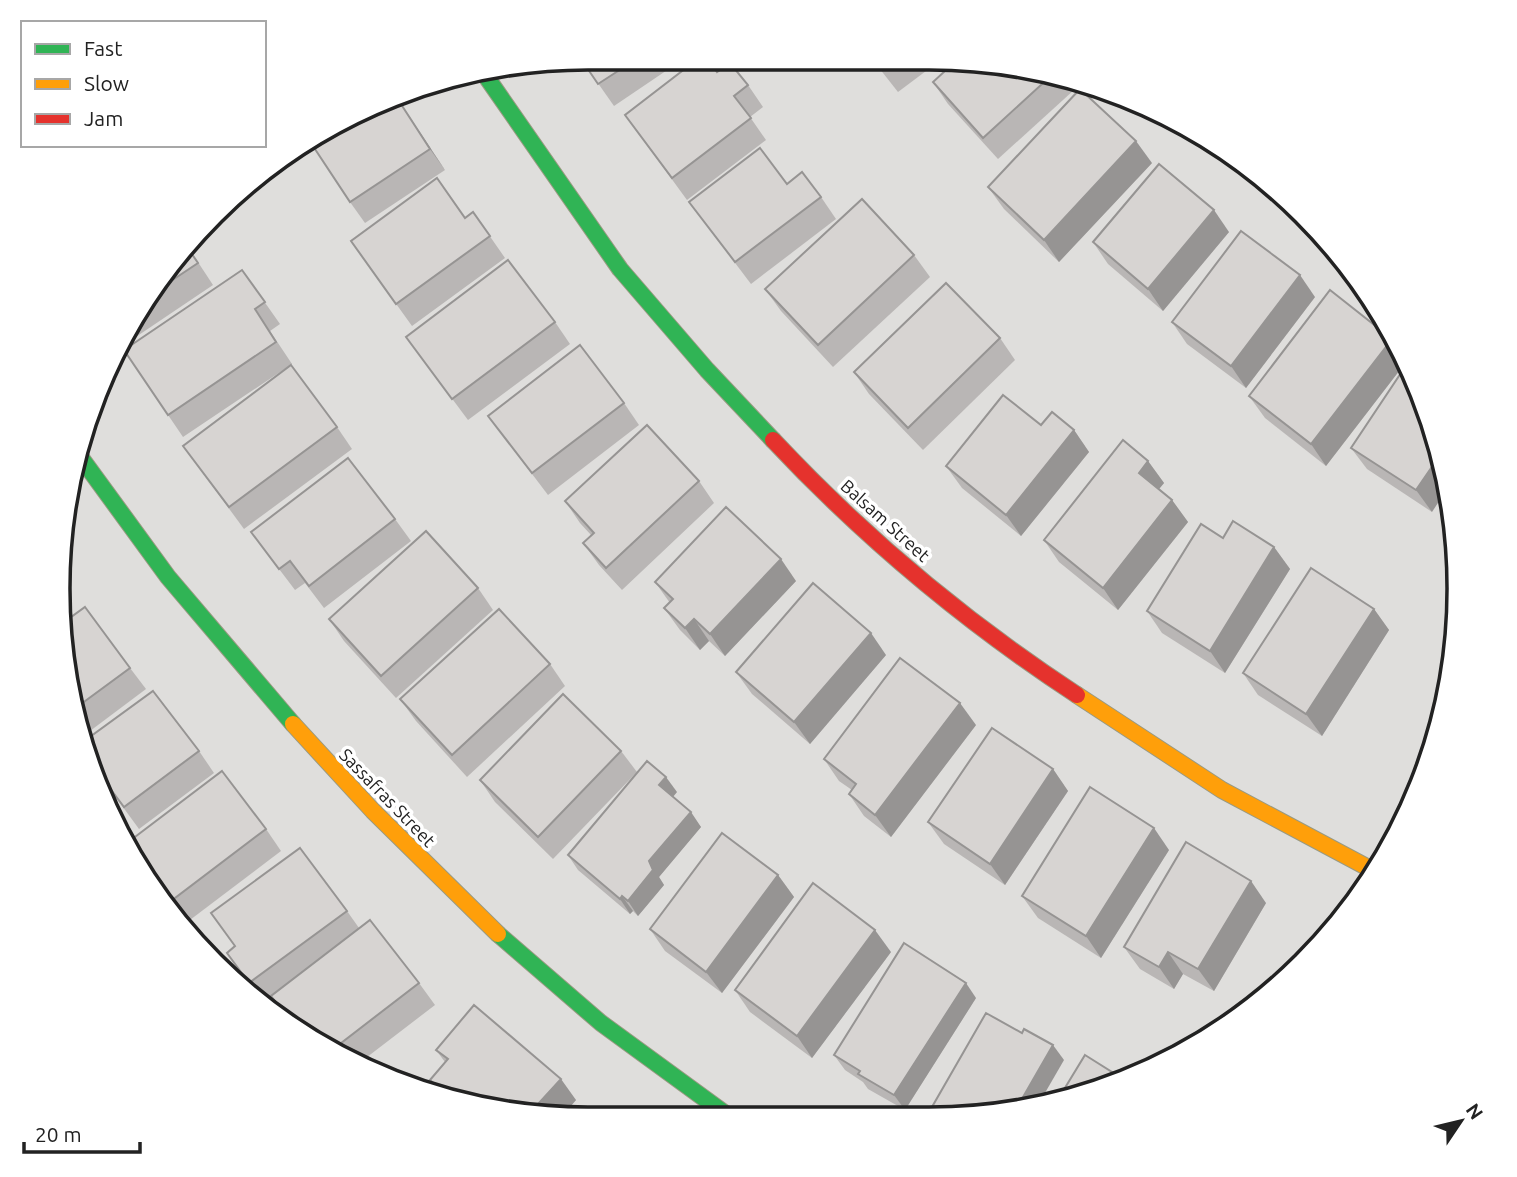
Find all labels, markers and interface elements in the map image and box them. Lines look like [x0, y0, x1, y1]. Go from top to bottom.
legend [21, 21, 266, 147]
text: Fast [84, 36, 122, 60]
text: Slow [84, 71, 129, 95]
text: Jam [84, 106, 123, 130]
street label: Balsam Street [837, 475, 934, 565]
street label: Sassafras Street [336, 744, 440, 851]
north arrow [1426, 1086, 1496, 1156]
text: N [1462, 1099, 1488, 1123]
scale bar [24, 1110, 140, 1154]
text: 20 m [35, 1122, 82, 1146]

